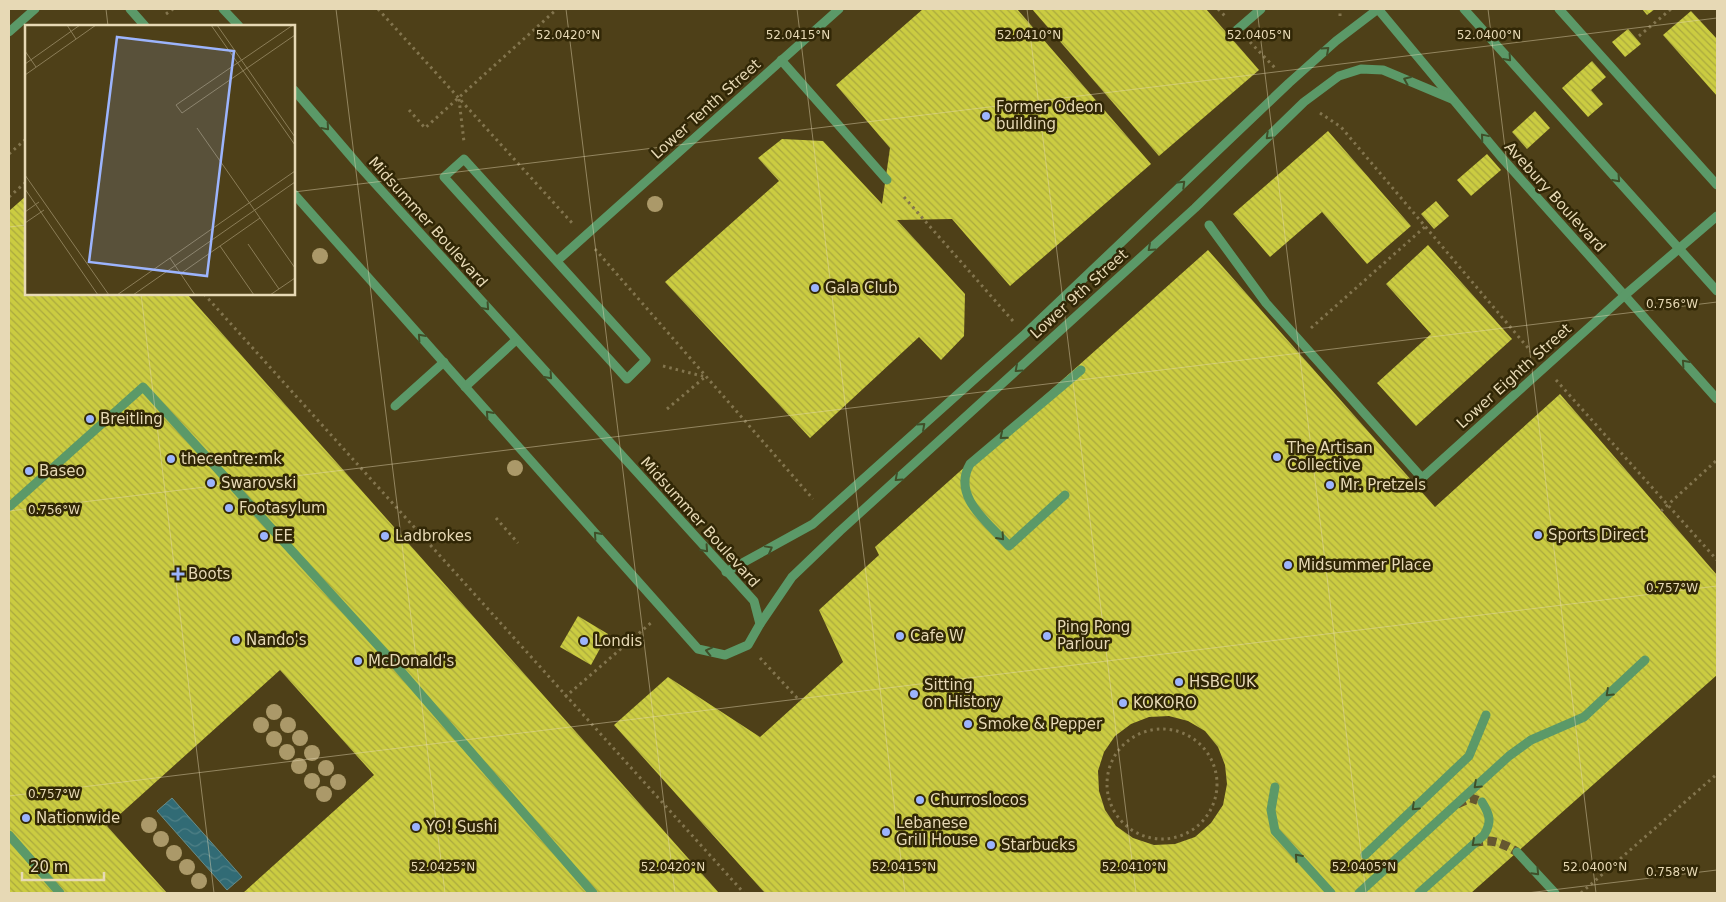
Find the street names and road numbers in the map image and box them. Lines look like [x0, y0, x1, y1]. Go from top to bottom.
street label: Lower Tenth Street [648, 55, 764, 163]
street label: Avebury Boulevard [1501, 138, 1609, 256]
street label: Midsummer Boulevard [365, 153, 491, 291]
street label: Lower 9th Street [1027, 245, 1132, 343]
street label: Lower Eighth Street [1453, 320, 1575, 432]
street label: Midsummer Boulevard [637, 453, 763, 591]

